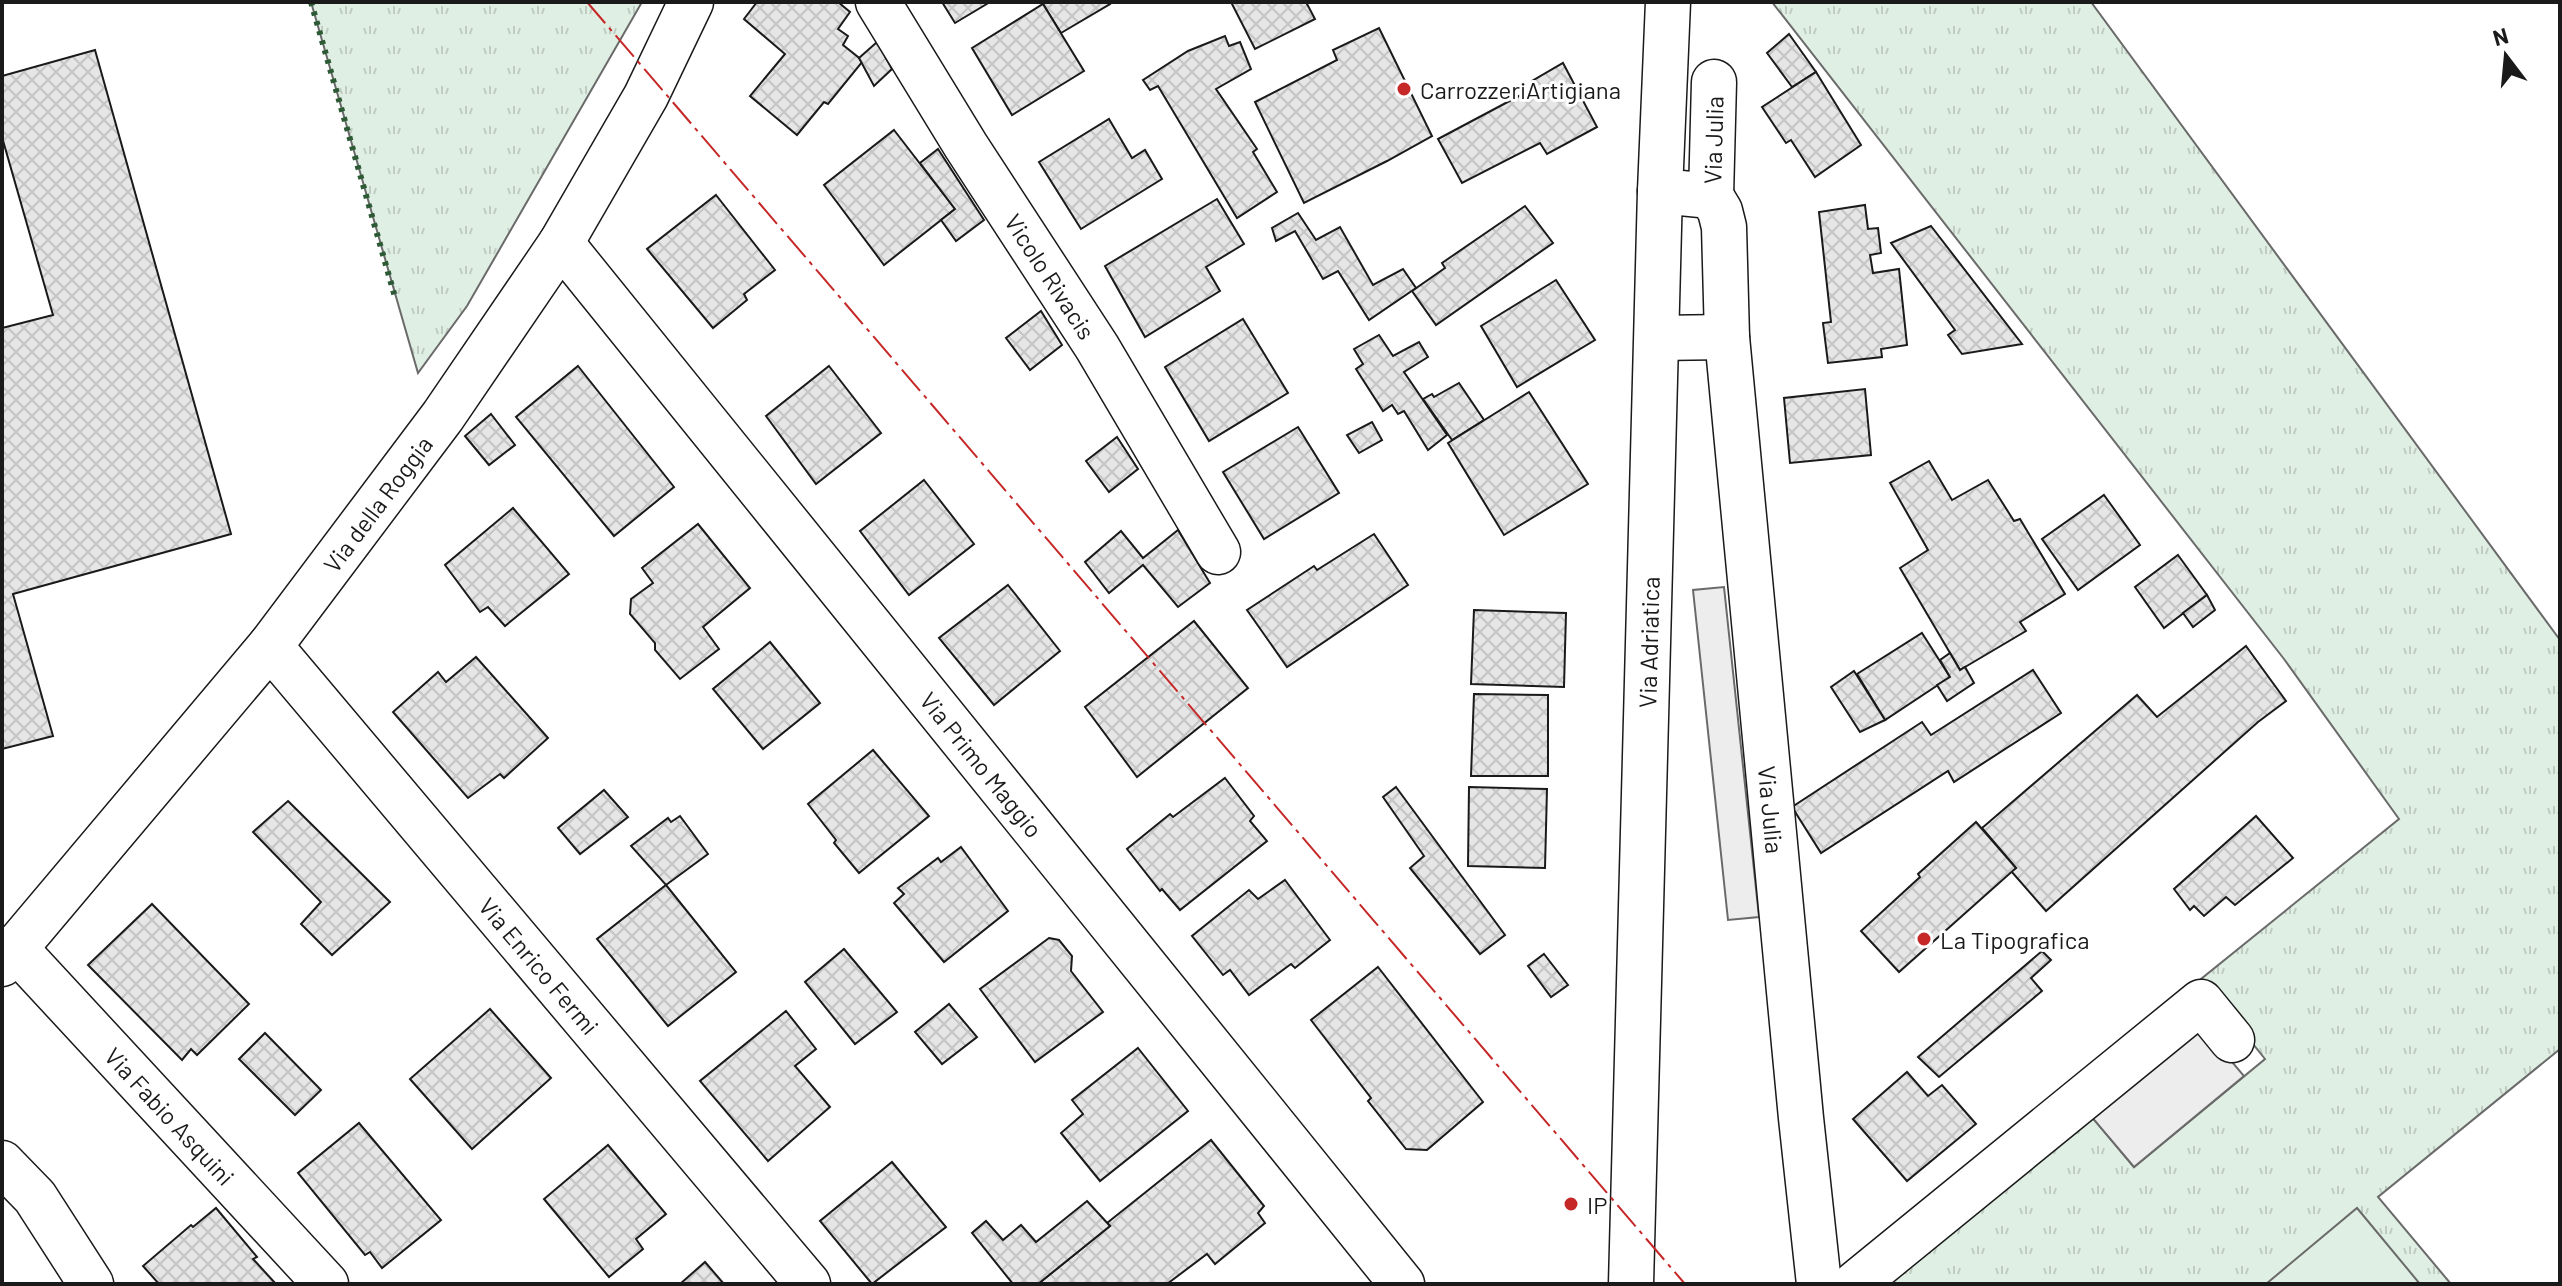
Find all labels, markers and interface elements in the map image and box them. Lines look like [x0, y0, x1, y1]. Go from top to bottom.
north arrow [2466, 16, 2546, 96]
text: N [2490, 21, 2511, 50]
place label: CarrozzeriArtigiana [1420, 75, 1621, 104]
marker: CarrozzeriArtigiana [1395, 80, 1413, 98]
street label: Via Julia [1697, 96, 1728, 184]
street label: Vicolo Rivacis [999, 208, 1102, 344]
street label: Via della Roggia [316, 430, 438, 578]
street label: Via Adriatica [1632, 576, 1664, 708]
street label: Via Primo Maggio [915, 686, 1049, 843]
street label: Via Julia [1753, 764, 1790, 855]
street label: Via Enrico Fermi [474, 891, 605, 1040]
place label: La Tipografica [1940, 925, 2090, 954]
marker: La Tipografica [1915, 930, 1933, 948]
street label: Via Fabio Asquini [99, 1041, 241, 1191]
place label: IP [1587, 1190, 1607, 1219]
marker: IP [1562, 1195, 1580, 1213]

